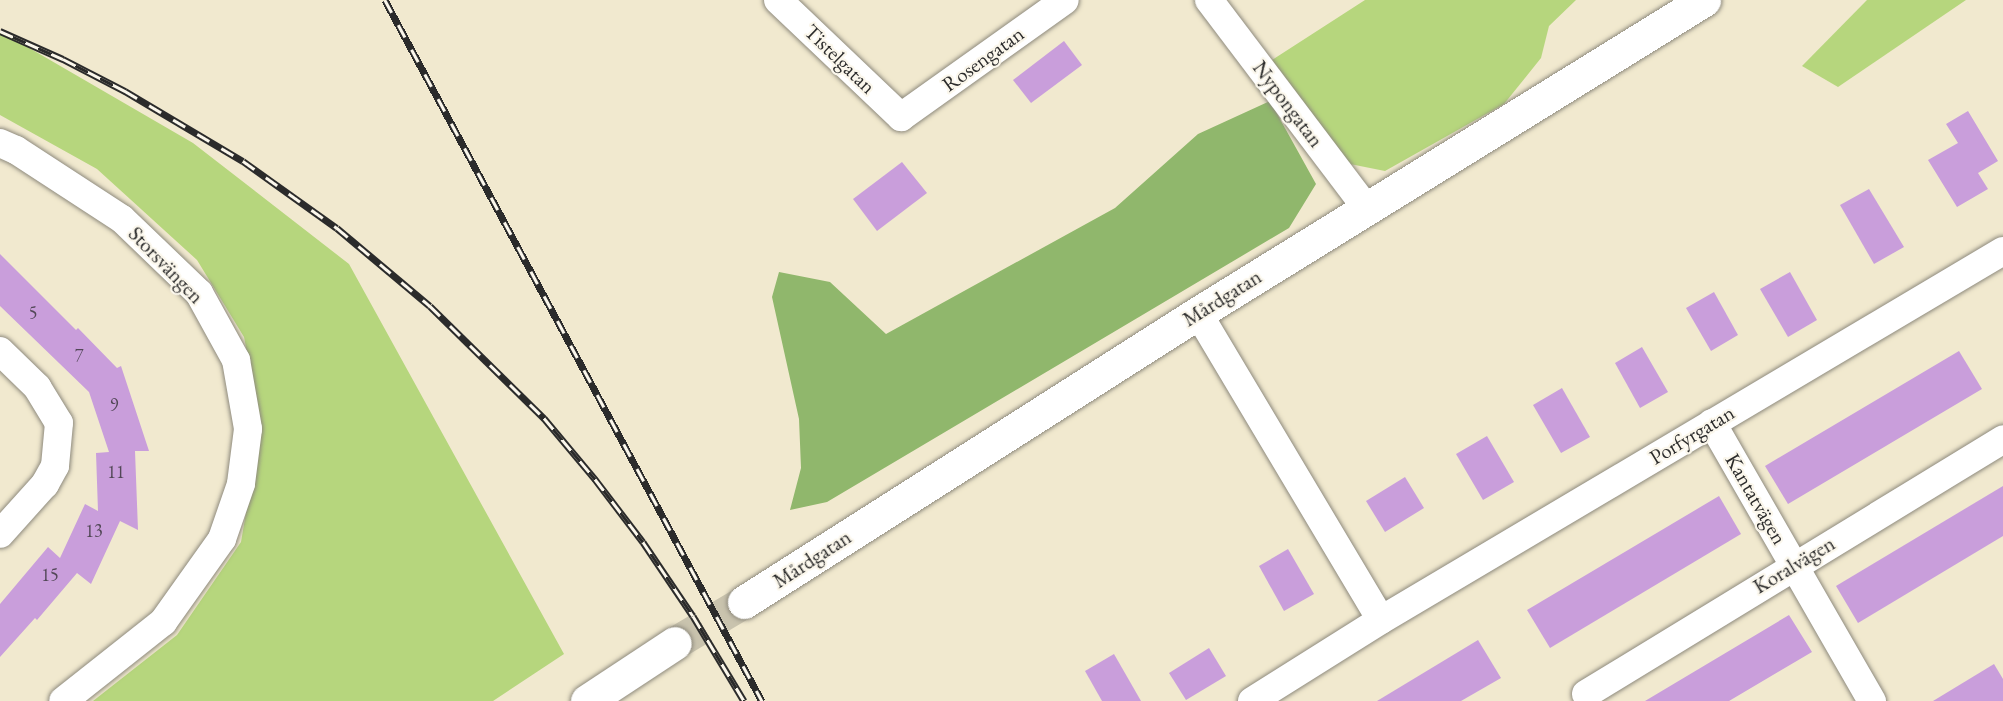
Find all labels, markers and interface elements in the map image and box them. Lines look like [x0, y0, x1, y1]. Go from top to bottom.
street label: Tistelgatan [799, 19, 881, 99]
street label: Rosengatan [937, 21, 1029, 97]
street label: Nypongatan [1247, 56, 1329, 152]
street label: Storsvängen [123, 221, 209, 309]
street label: Mårdgatan [1178, 264, 1266, 332]
house number: 5 [29, 302, 37, 324]
house number: 7 [75, 345, 83, 367]
house number: 9 [110, 394, 118, 416]
street label: Porfyrgatan [1645, 400, 1739, 470]
street label: Kantatvägen [1720, 449, 1792, 549]
house number: 11 [107, 461, 125, 483]
house number: 13 [85, 520, 103, 542]
street label: Mårdgatan [768, 524, 856, 594]
street label: Koralvägen [1749, 531, 1839, 599]
house number: 15 [41, 564, 59, 586]

